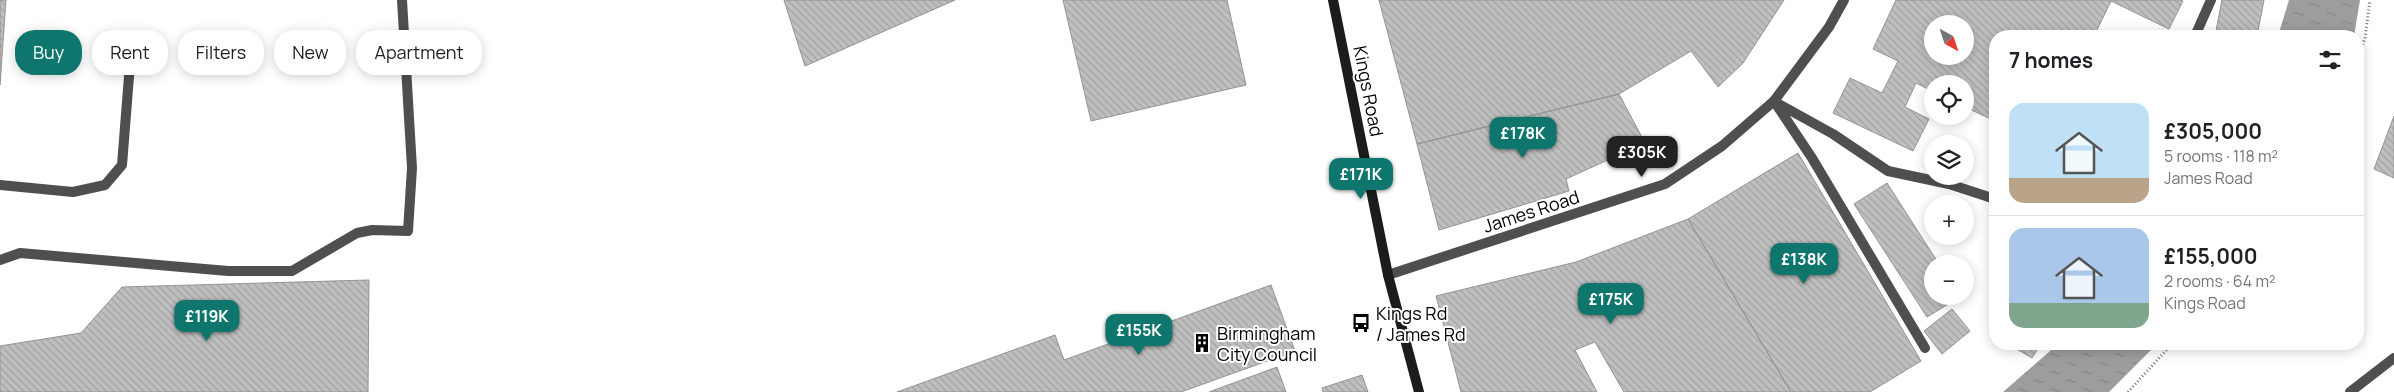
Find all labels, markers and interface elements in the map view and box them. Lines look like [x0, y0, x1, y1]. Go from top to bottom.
north arrow [1924, 15, 1974, 65]
map controls [1924, 15, 1974, 305]
chip: Buy [15, 30, 82, 75]
chip: Rent [92, 30, 168, 75]
chip: Filters [178, 30, 264, 75]
chip: New [274, 30, 346, 75]
chip: Apartment [356, 30, 482, 75]
street label: Kings Road [1348, 44, 1390, 138]
text: 7 homes [2009, 46, 2093, 74]
icon: filters [2316, 46, 2344, 74]
button: locate [1924, 75, 1974, 125]
pin: £178K [1488, 116, 1558, 159]
text: £305,000 [2164, 117, 2262, 145]
text: £178K [1501, 122, 1545, 144]
icon: home [2049, 123, 2109, 183]
button: layers [1924, 135, 1974, 185]
pin: £305K [1607, 136, 1677, 178]
text: £305K [1618, 141, 1666, 163]
text: 5 rooms · 118 m² [2164, 145, 2278, 167]
pin: £171K [1326, 158, 1396, 200]
text: £171K [1340, 163, 1382, 185]
text: James Road [2164, 167, 2253, 189]
street label: James Road [1480, 184, 1582, 238]
button: + [1924, 195, 1974, 245]
pin: £138K [1769, 242, 1839, 285]
text: £155,000 [2164, 242, 2258, 270]
text: £138K [1781, 248, 1827, 270]
icon: home [2049, 248, 2109, 308]
button: − [1924, 255, 1974, 305]
text: 2 rooms · 64 m² [2164, 270, 2275, 292]
pin: £175K [1576, 282, 1646, 325]
text: £175K [1589, 288, 1633, 310]
text: Kings Road [2164, 292, 2246, 314]
pin: £119K [172, 300, 242, 342]
place label: Kings Rd / James Rd [1376, 301, 1466, 346]
text: £119K [185, 305, 229, 327]
bus stop icon: Kings Rd / James Rd [1350, 312, 1372, 334]
pin: £155K [1104, 314, 1174, 356]
text: £155K [1116, 319, 1162, 341]
place label: Birmingham City Council [1217, 321, 1317, 366]
building icon: Birmingham City Council [1191, 332, 1213, 354]

